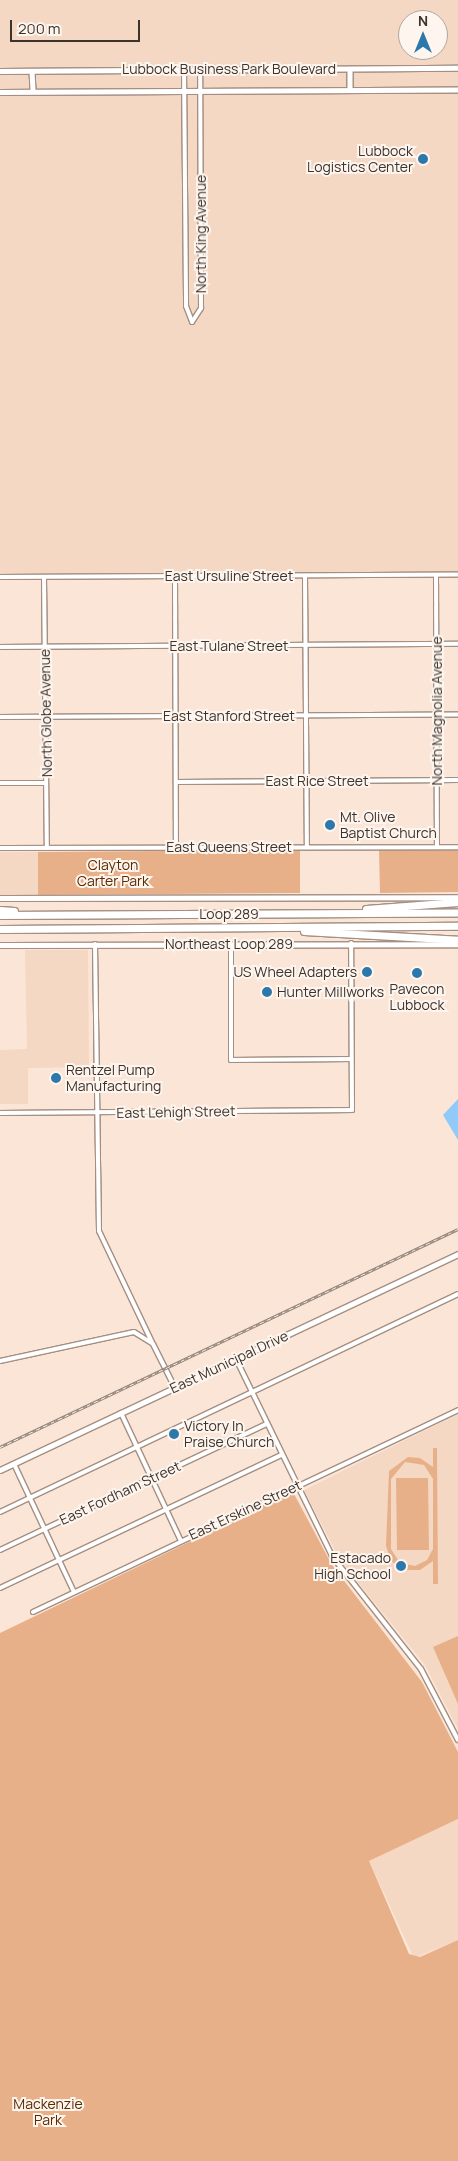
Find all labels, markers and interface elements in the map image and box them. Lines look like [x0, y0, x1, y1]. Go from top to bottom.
scale bar [12, 10, 142, 42]
north arrow [398, 10, 448, 60]
text: N [418, 11, 428, 30]
text: 200 m [18, 18, 61, 39]
street label: Lubbock Business Park Boulevard [122, 61, 336, 77]
place label: Lubbock Logistics Center [307, 143, 413, 176]
marker: Lubbock Logistics Center [417, 153, 429, 165]
street label: North King Avenue [193, 175, 209, 293]
street label: East Ursuline Street [165, 568, 293, 584]
street label: North Magnolia Avenue [429, 636, 445, 786]
street label: East Tulane Street [170, 638, 288, 654]
street label: North Globe Avenue [36, 649, 56, 777]
street label: East Stanford Street [163, 708, 295, 724]
street label: East Rice Street [265, 773, 369, 789]
place label: Mt. Olive Baptist Church [340, 809, 437, 842]
marker: Mt. Olive Baptist Church [324, 819, 336, 831]
street label: East Queens Street [166, 839, 292, 855]
park label: Clayton Carter Park [77, 857, 149, 890]
street label: Loop 289 [199, 906, 259, 922]
street label: Northeast Loop 289 [165, 936, 293, 952]
place label: US Wheel Adapters [233, 964, 357, 980]
marker: US Wheel Adapters [361, 966, 373, 978]
marker: Pavecon Lubbock [411, 967, 423, 979]
place label: Pavecon Lubbock [389, 981, 445, 1014]
place label: Hunter Millworks [277, 984, 384, 1000]
marker: Hunter Millworks [261, 986, 273, 998]
place label: Rentzel Pump Manufacturing [66, 1062, 161, 1094]
marker: Rentzel Pump Manufacturing [50, 1072, 62, 1084]
street label: East Lehigh Street [116, 1103, 236, 1121]
street label: East Municipal Drive [167, 1327, 291, 1397]
place label: Victory In Praise Church [184, 1418, 274, 1450]
marker: Victory In Praise Church [168, 1428, 180, 1440]
street label: East Fordham Street [57, 1458, 183, 1528]
street label: East Erskine Street [186, 1477, 304, 1543]
place label: Estacado High School [314, 1550, 391, 1582]
marker: Estacado High School [395, 1560, 407, 1572]
park label: Mackenzie Park [13, 2096, 83, 2128]

